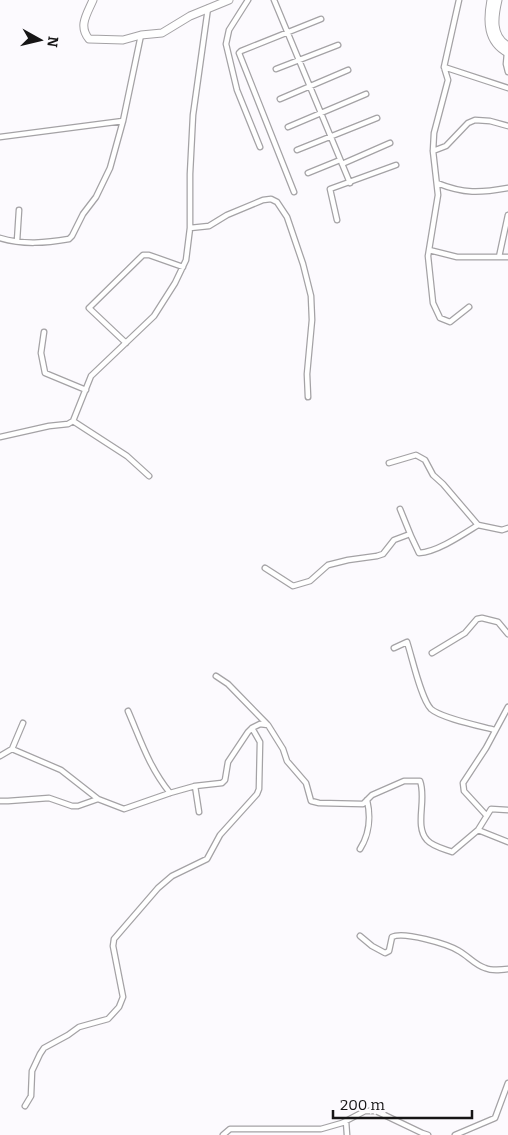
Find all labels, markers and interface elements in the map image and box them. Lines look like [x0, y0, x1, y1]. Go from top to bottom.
north arrow [15, 15, 65, 65]
text: N [43, 35, 62, 48]
scale bar [333, 1088, 472, 1120]
text: 200 m [340, 1096, 385, 1114]

